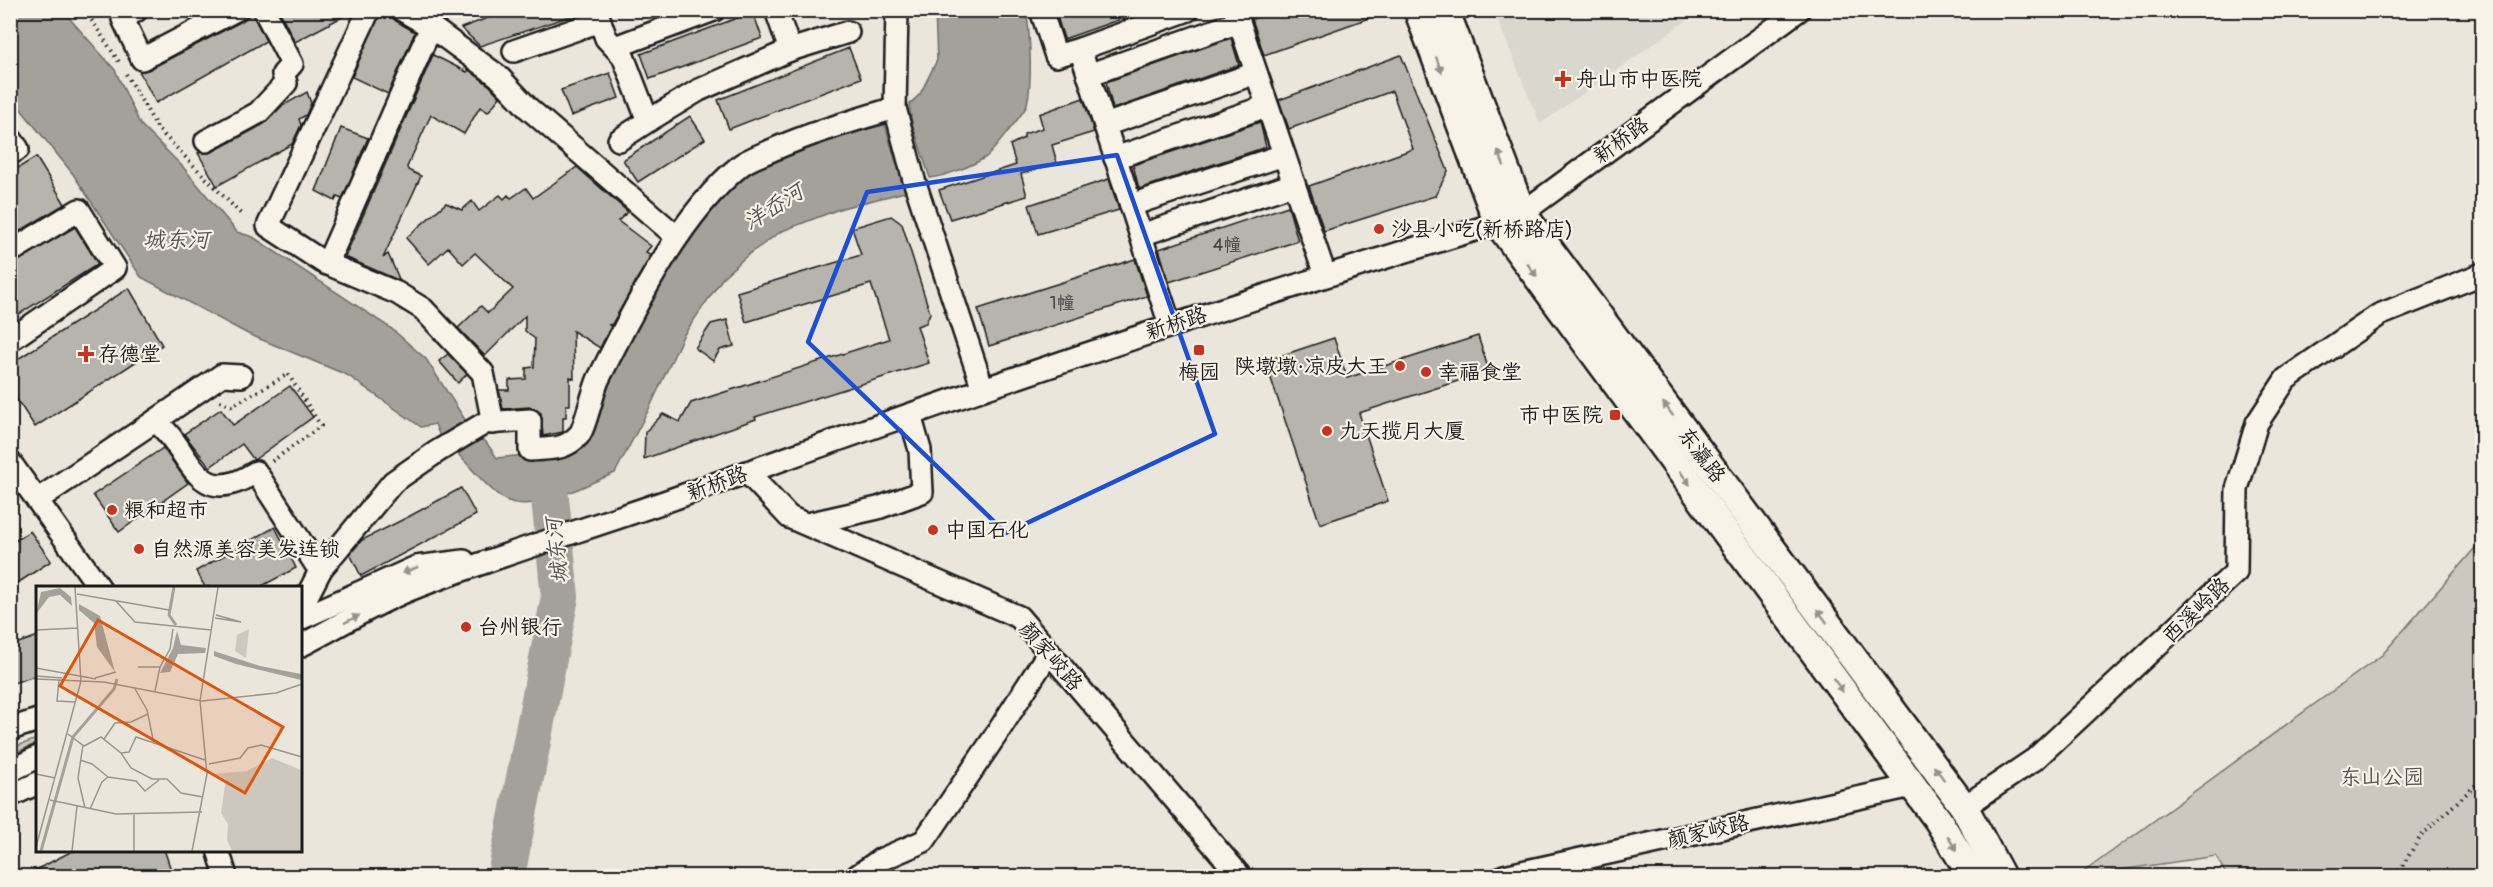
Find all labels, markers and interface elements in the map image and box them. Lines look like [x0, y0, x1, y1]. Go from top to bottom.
one-way arrow [1434, 56, 1444, 74]
place label: 舟山市中医院 [1576, 66, 1702, 93]
marker: 舟山市中医院 [1554, 70, 1572, 88]
street label: 新桥路 [1588, 111, 1655, 170]
one-way arrow [1496, 149, 1505, 167]
water label: 洋岙河 [738, 176, 811, 236]
place label: 沙县小吃(新桥路店) [1391, 216, 1573, 243]
marker: 沙县小吃(新桥路店) [1372, 222, 1386, 236]
water label: 城东河 [143, 226, 212, 254]
house number: 4幢 [1213, 234, 1241, 257]
one-way arrow [1526, 261, 1538, 277]
house number: 1幢 [1049, 292, 1075, 315]
street label: 新桥路 [1142, 301, 1210, 346]
place label: 存德堂 [98, 341, 161, 368]
marker: 梅园 [1192, 343, 1206, 357]
marker: 存德堂 [79, 347, 93, 361]
place label: 陕墩墩·凉皮大王 [1234, 353, 1388, 380]
place label: 梅园 [1178, 359, 1220, 386]
marker: 陕墩墩·凉皮大王 [1393, 359, 1407, 373]
place label: 幸福食堂 [1438, 359, 1522, 386]
marker: 幸福食堂 [1419, 365, 1433, 379]
place label: 市中医院 [1519, 402, 1603, 429]
one-way arrow [1662, 402, 1674, 418]
marker: 市中医院 [1608, 408, 1622, 422]
place label: 九天揽月大厦 [1339, 418, 1465, 445]
street label: 东瀛路 [1672, 422, 1731, 489]
marker: 九天揽月大厦 [1320, 424, 1334, 438]
street label: 新桥路 [683, 460, 751, 507]
one-way arrow [1679, 469, 1691, 485]
place label: 粮和超市 [124, 497, 208, 524]
marker: 粮和超市 [105, 503, 119, 517]
water label: 城东河 [539, 514, 574, 585]
place label: 中国石化 [945, 517, 1029, 544]
marker: 中国石化 [926, 523, 940, 537]
place label: 自然源美容美发连锁 [151, 536, 340, 563]
marker: 自然源美容美发连锁 [132, 542, 146, 556]
one-way arrow [401, 566, 419, 576]
street label: 西溪岭路 [2157, 571, 2236, 649]
inset map [36, 586, 302, 851]
one-way arrow [1817, 609, 1829, 624]
one-way arrow [344, 614, 361, 624]
place label: 台州银行 [478, 614, 562, 641]
street label: 颜家峧路 [1013, 616, 1088, 697]
marker: 台州银行 [459, 620, 473, 634]
one-way arrow [1832, 677, 1844, 693]
park label: 东山公园 [2340, 764, 2424, 791]
one-way arrow [1933, 765, 1945, 780]
street label: 颜家峧路 [1664, 809, 1752, 854]
one-way arrow [1947, 835, 1958, 851]

